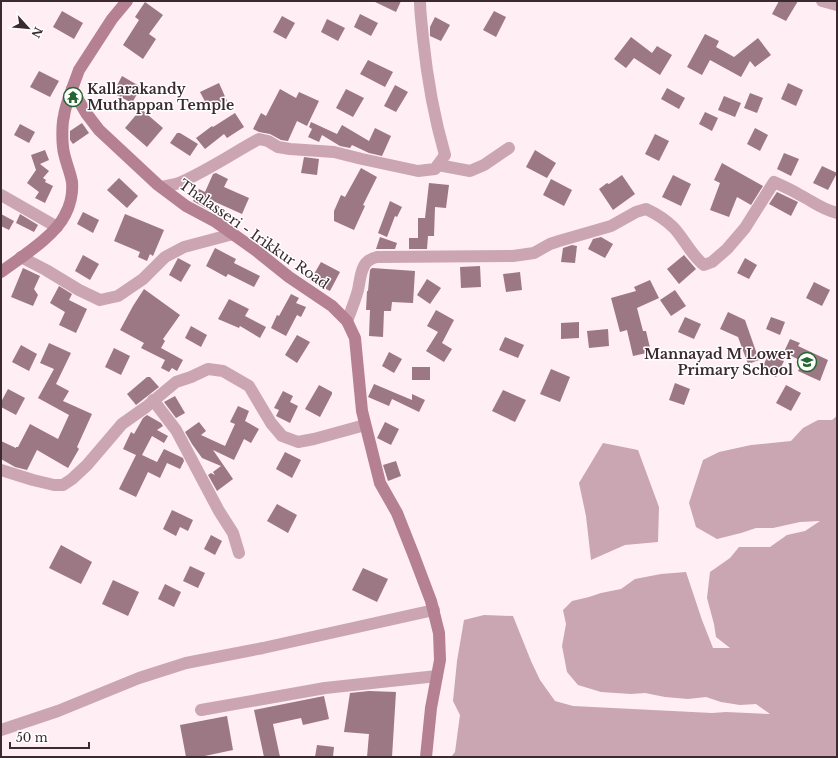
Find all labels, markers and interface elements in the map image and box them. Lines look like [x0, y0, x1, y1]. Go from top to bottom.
north arrow [8, 8, 48, 48]
text: N [28, 25, 45, 41]
place label: Kallarakandy Muthappan Temple [87, 80, 234, 114]
temple icon: Kallarakandy Muthappan Temple [62, 86, 84, 108]
street label: Thalasseri - Irikkur Road [175, 175, 333, 293]
place label: Mannayad M Lower Primary School [644, 345, 793, 379]
school or university icon: Mannayad M Lower Primary School [796, 351, 818, 373]
scale bar [10, 724, 89, 750]
text: 50 m [16, 730, 48, 745]

